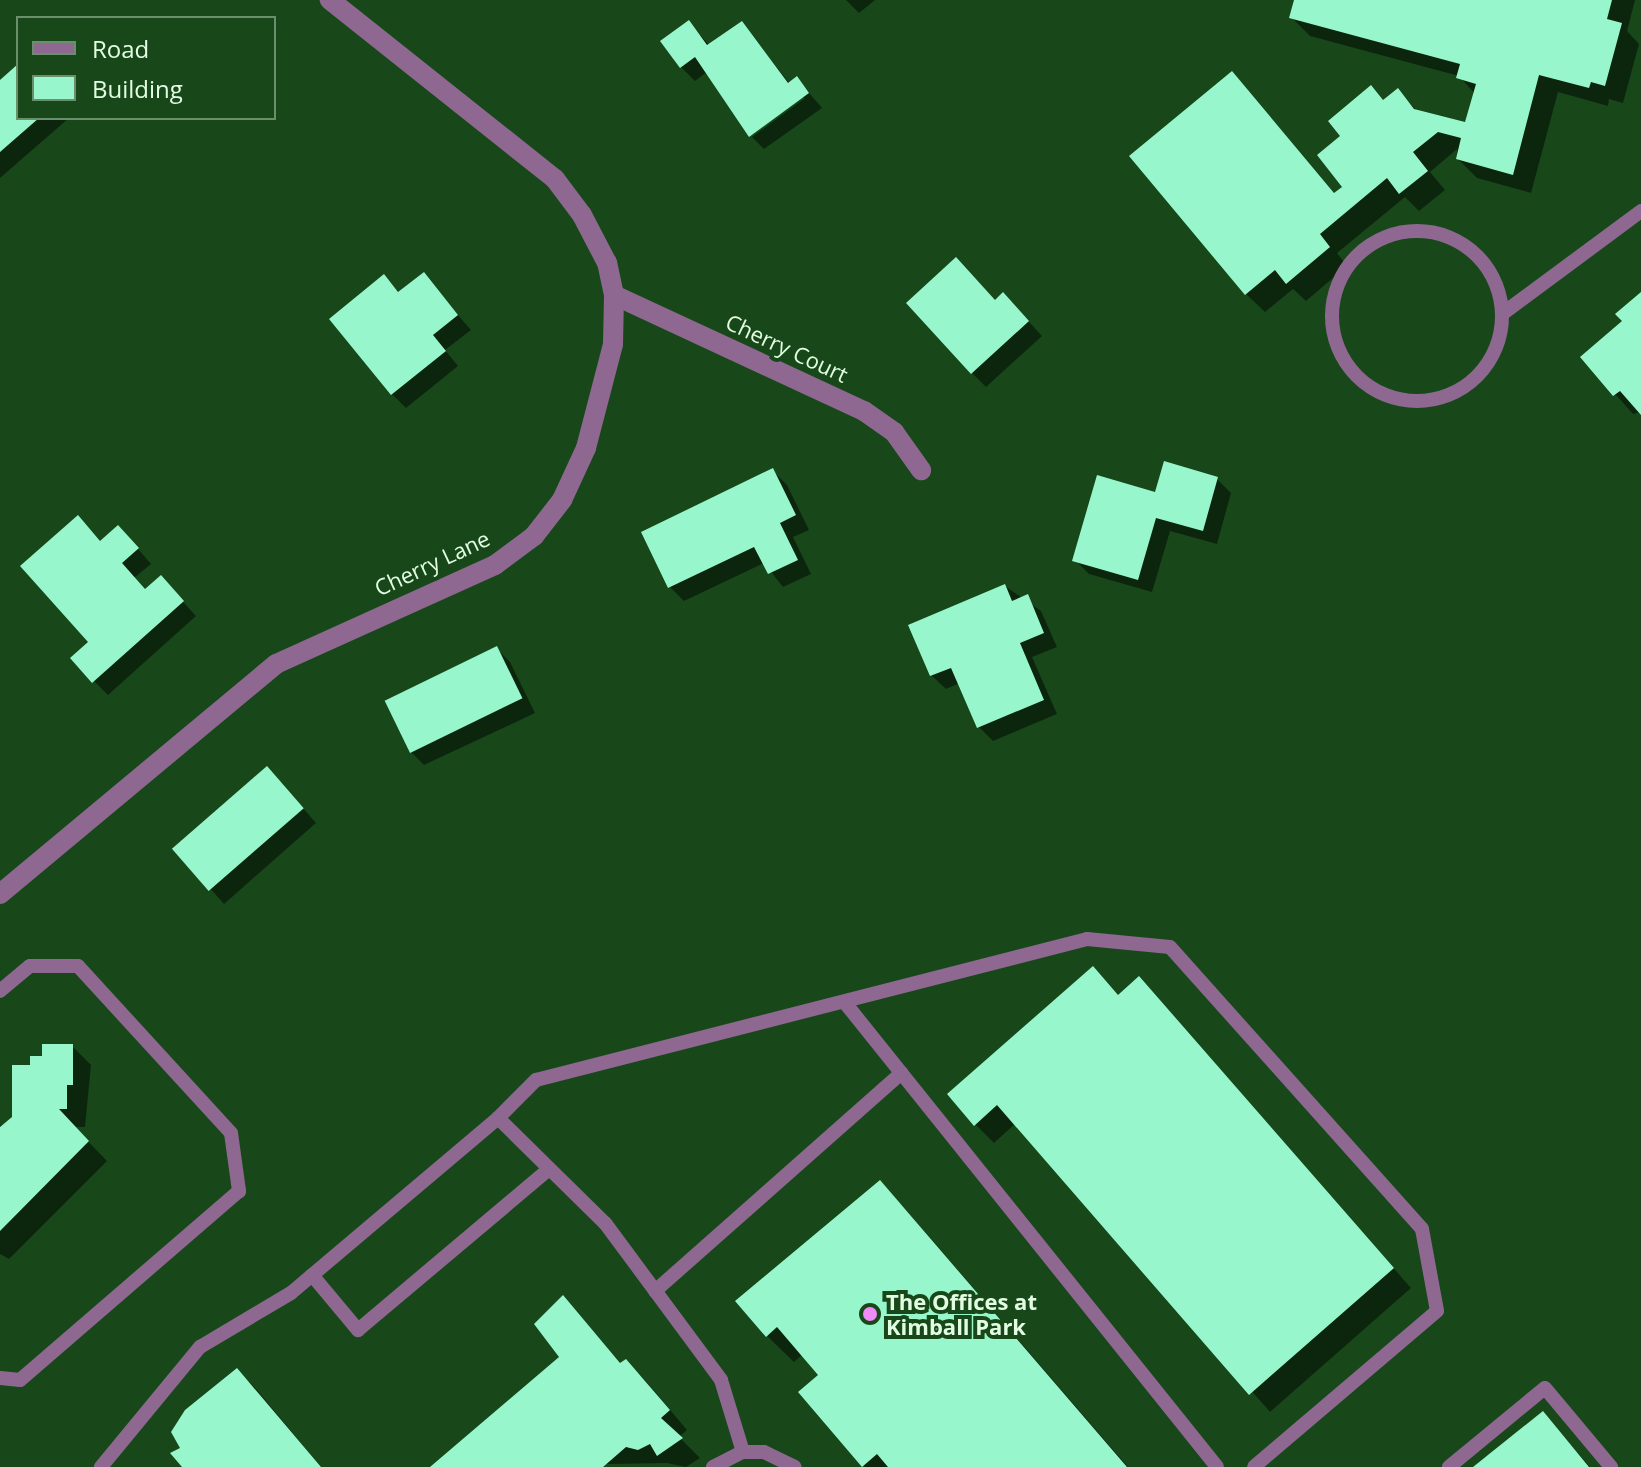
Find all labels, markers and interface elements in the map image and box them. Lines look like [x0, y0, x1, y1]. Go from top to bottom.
legend [16, 16, 276, 120]
text: Road [92, 32, 149, 65]
text: Building [92, 72, 183, 105]
street label: Cherry Court [722, 308, 852, 388]
street label: Cherry Lane [370, 525, 494, 601]
place label: The Offices at Kimball Park [886, 1288, 1037, 1340]
marker: The Offices at Kimball Park [861, 1305, 879, 1323]

